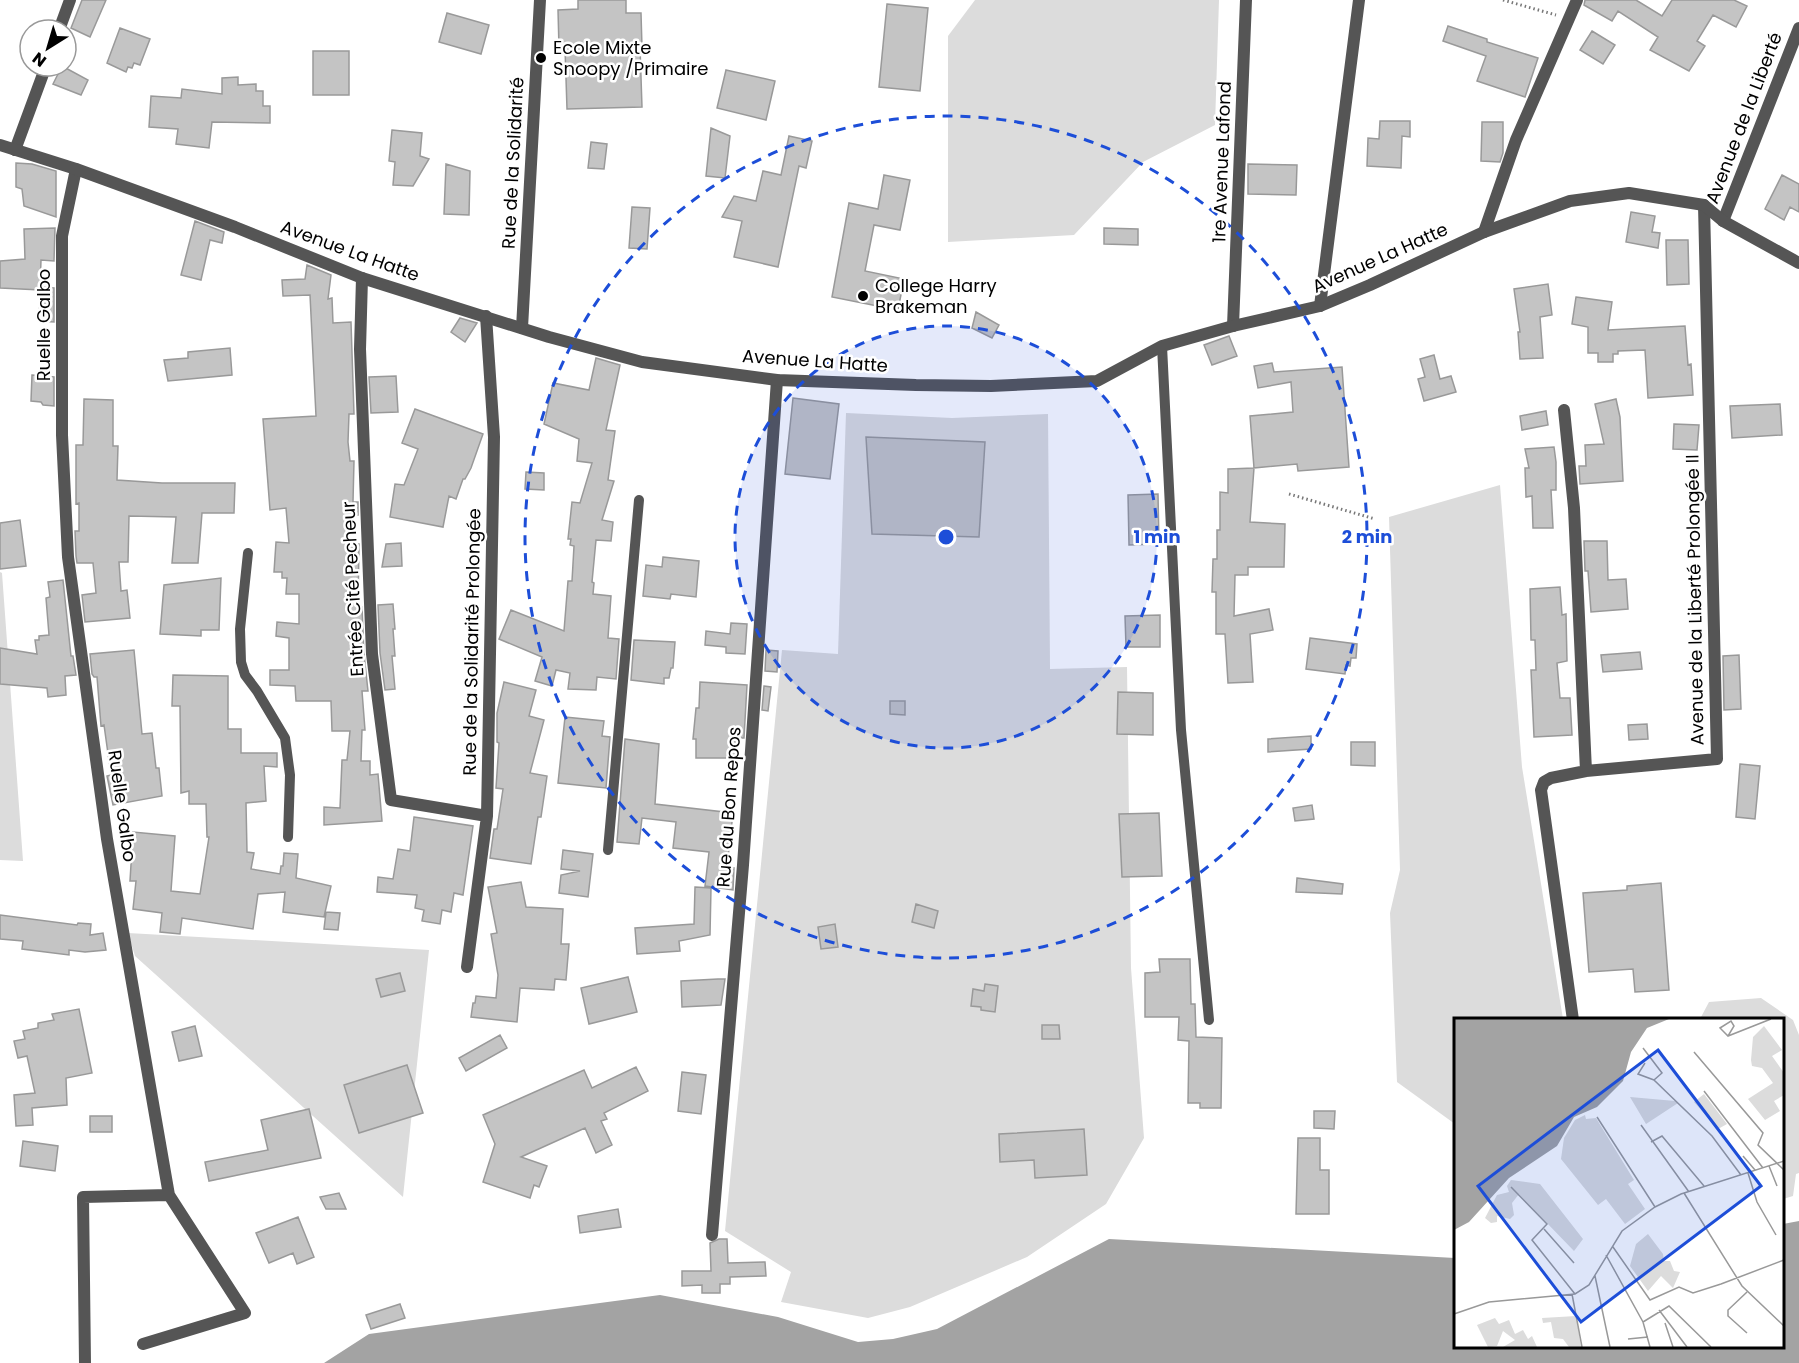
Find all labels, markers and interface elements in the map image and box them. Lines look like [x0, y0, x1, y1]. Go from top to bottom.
north arrow [18, 18, 78, 78]
street label: Avenue de la Liberté [1699, 28, 1788, 207]
place label: Ecole Mixte Snoopy /Primaire [553, 35, 708, 81]
text: N [28, 47, 51, 72]
marker: Ecole Mixte Snoopy /Primaire [534, 51, 548, 65]
street label: Rue de la Solidarité [496, 76, 529, 250]
street label: 1re Avenue Lafond [1206, 81, 1237, 243]
street label: Avenue La Hatte [277, 214, 423, 287]
street label: Avenue La Hatte [1308, 216, 1452, 299]
street label: Ruelle Galbo [31, 269, 56, 381]
place label: College Harry Brakeman [875, 273, 997, 319]
marker: College Harry Brakeman [856, 289, 870, 303]
street label: Avenue La Hatte [741, 343, 889, 378]
street label: Avenue de la Liberté Prolongée II [1679, 454, 1710, 746]
street label: Entrée Cité Pecheur [335, 501, 370, 677]
street label: Rue de la Solidarité Prolongée [457, 508, 486, 776]
text: 1 min [1133, 524, 1181, 549]
text: 2 min [1342, 524, 1392, 549]
centre of rings [936, 527, 956, 547]
street label: Rue du Bon Repos [710, 726, 747, 888]
street label: Ruelle Galbo [102, 748, 143, 863]
inset map [1454, 1018, 1784, 1348]

